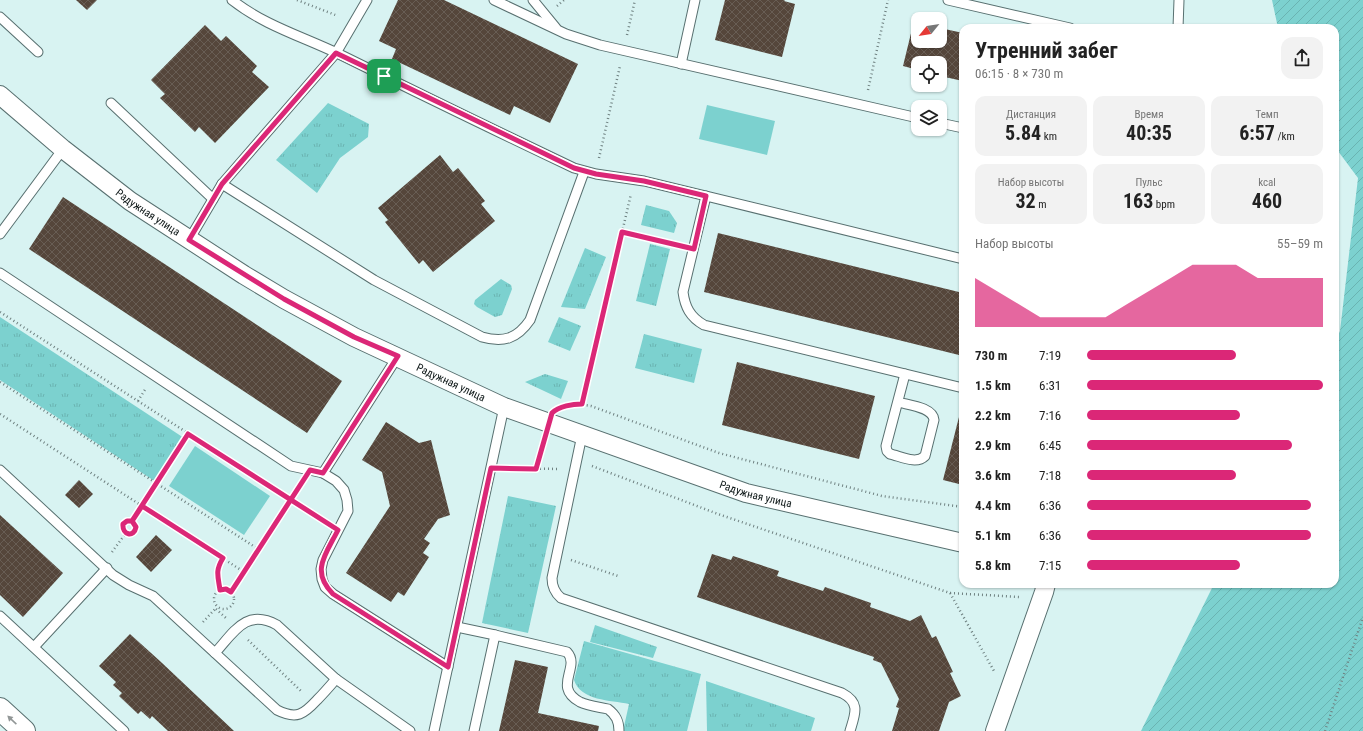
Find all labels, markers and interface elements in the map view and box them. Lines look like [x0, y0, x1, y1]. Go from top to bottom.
north arrow [911, 12, 947, 48]
map controls [911, 12, 947, 136]
button: share [1281, 37, 1323, 79]
text: Утренний забег [975, 38, 1118, 63]
button: locate [911, 56, 947, 92]
pin [367, 59, 401, 93]
icon: arrive [373, 65, 395, 87]
text: 06:15 · 8 × 730 m [975, 66, 1063, 81]
button: layers [911, 100, 947, 136]
text: Дистанция [1006, 108, 1056, 121]
text: Время [1135, 108, 1164, 121]
text: Темп [1255, 108, 1279, 121]
text: 5.84 [1005, 121, 1041, 145]
text: 40:35 [1126, 121, 1172, 145]
text: 6:57 [1239, 121, 1275, 145]
text: km [1041, 130, 1057, 143]
text: /km [1275, 130, 1295, 143]
text: Набор высоты [998, 176, 1064, 189]
text: Пульс [1135, 176, 1163, 189]
text: kcal [1258, 176, 1276, 189]
street label: Радужная улица [113, 186, 182, 239]
text: 32 [1015, 189, 1036, 213]
text: 163 [1123, 189, 1153, 213]
text: 460 [1252, 189, 1282, 213]
text: m [1036, 198, 1047, 211]
text: bpm [1153, 198, 1175, 211]
text: Набор высоты [975, 236, 1054, 251]
text: 55–59 m [1277, 236, 1323, 251]
text: 730 m [975, 348, 1007, 363]
text: 7:19 [1039, 348, 1061, 363]
street label: Радужная улица [414, 361, 487, 404]
text: 1.5 km [975, 378, 1011, 393]
text: 6:31 [1039, 378, 1061, 393]
text: 2.2 km [975, 408, 1011, 423]
text: 7:16 [1039, 408, 1061, 423]
text: 2.9 km [975, 438, 1011, 453]
text: 6:45 [1039, 438, 1061, 453]
text: 3.6 km [975, 468, 1011, 483]
text: 7:18 [1039, 468, 1061, 483]
street label: Радужная улица [718, 478, 793, 510]
text: 4.4 km [975, 498, 1011, 513]
text: 6:36 [1039, 498, 1061, 513]
text: 5.1 km [975, 528, 1011, 543]
text: 6:36 [1039, 528, 1061, 543]
text: 5.8 km [975, 558, 1011, 573]
text: 7:15 [1039, 558, 1061, 573]
one-way arrow [7, 715, 17, 725]

